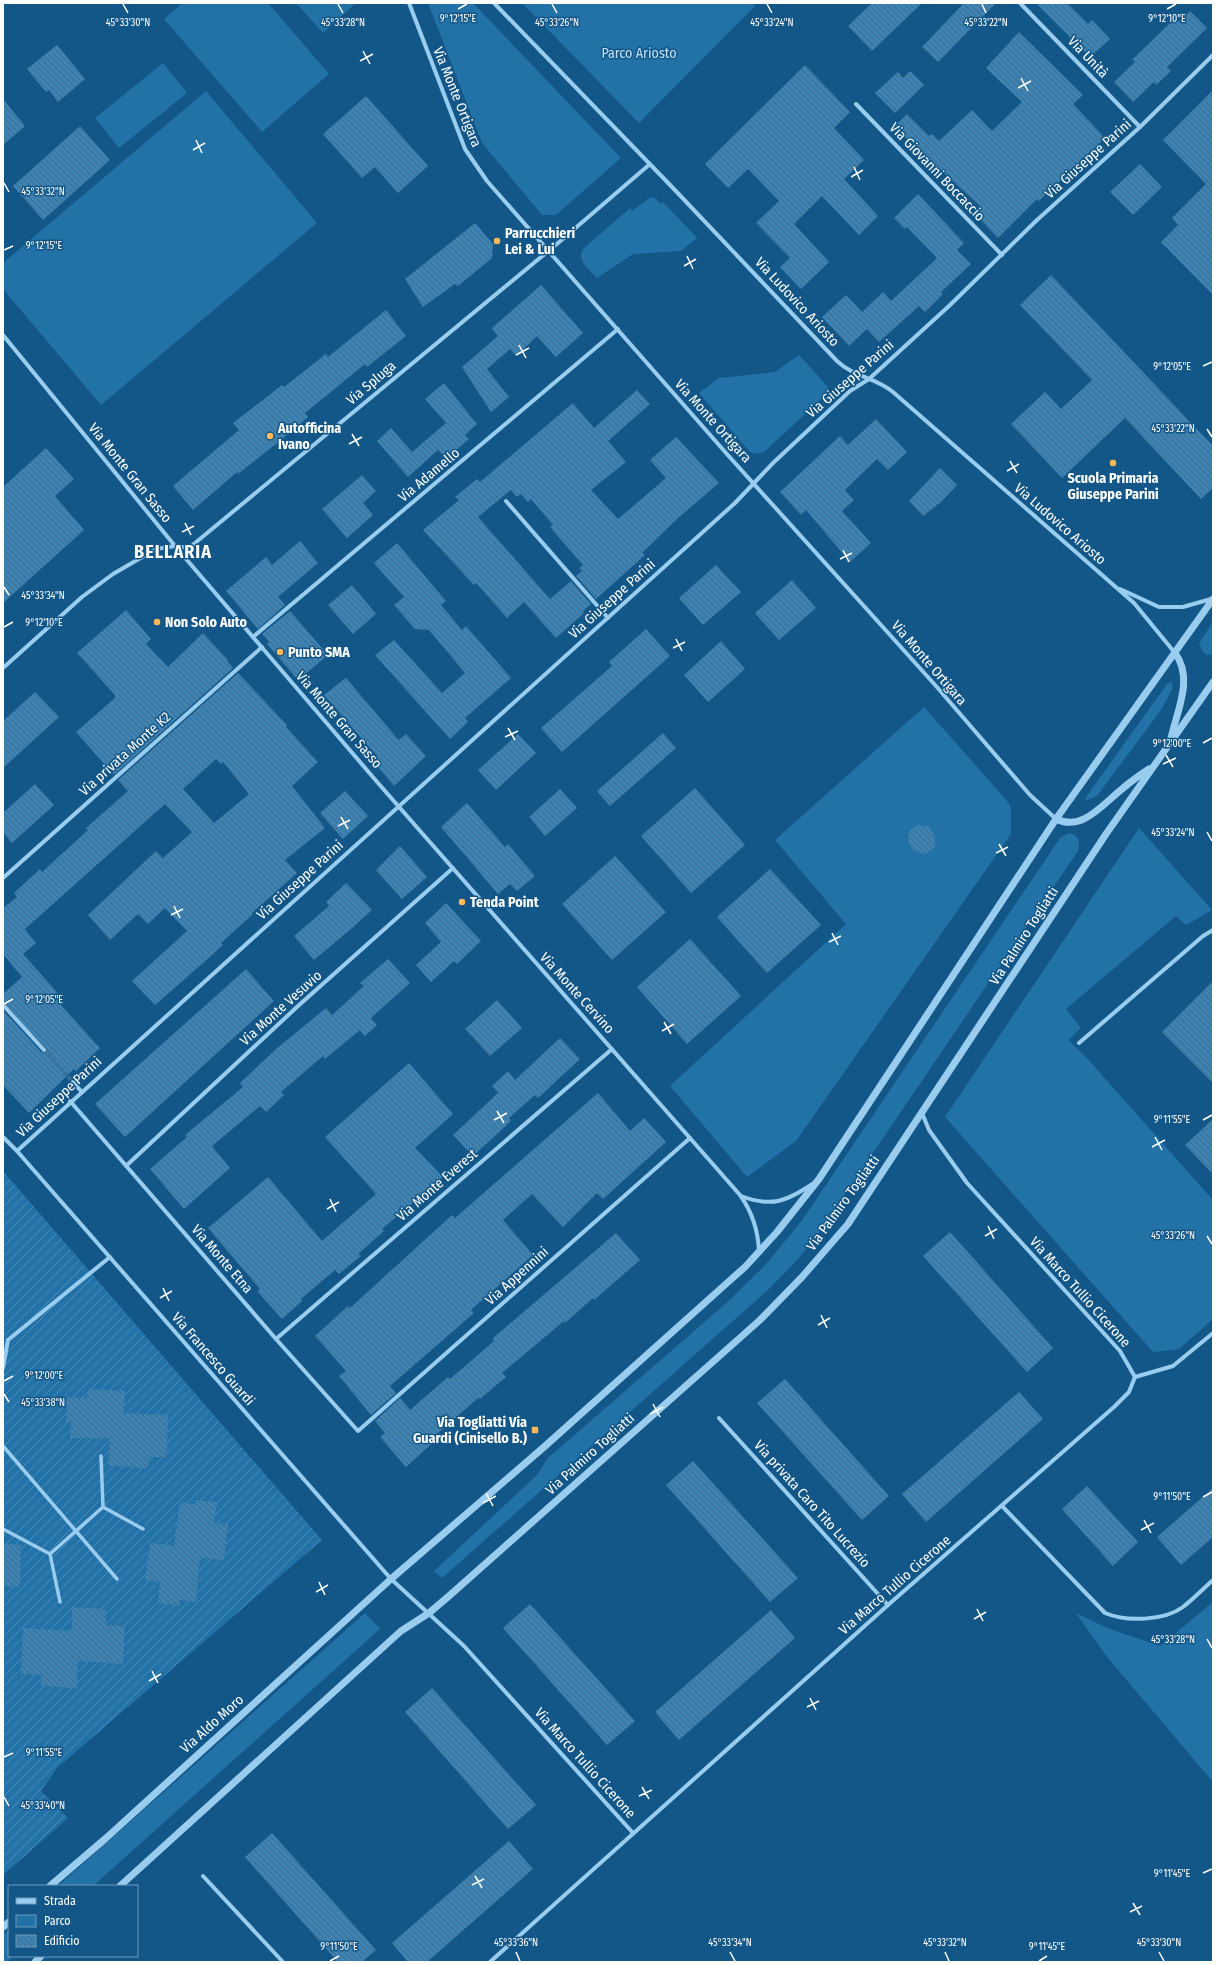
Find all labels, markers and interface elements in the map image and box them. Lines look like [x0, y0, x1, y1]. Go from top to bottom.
text: 9°12'15"E [440, 13, 477, 25]
text: 9°12'10"E [1148, 13, 1186, 25]
text: 45°33'30"N [106, 17, 150, 29]
text: 45°33'28"N [321, 17, 365, 29]
text: 45°33'26"N [535, 17, 579, 29]
text: 45°33'24"N [750, 17, 794, 29]
text: 45°33'22"N [964, 17, 1008, 29]
street label: Via Unità [1064, 33, 1112, 81]
street label: Via Monte Ortigara [429, 45, 485, 150]
park label: Parco Ariosto [601, 45, 677, 62]
street label: Via Giuseppe Parini [1041, 116, 1135, 202]
street label: Via Giovanni Boccaccio [886, 119, 988, 225]
text: 45°33'32"N [21, 186, 65, 198]
place label: Parrucchieri Lei & Lui [505, 225, 576, 258]
marker: Parrucchieri Lei & Lui [492, 236, 502, 246]
text: 9°12'15"E [26, 240, 63, 252]
street label: Via Ludovico Ariosto [751, 254, 843, 350]
street label: Via Giuseppe Parini [803, 336, 897, 422]
street label: Via Spluga [343, 357, 399, 409]
text: 9°12'05"E [1153, 361, 1191, 373]
street label: Via Monte Ortigara [671, 376, 755, 466]
street label: Via Monte Gran Sasso [85, 420, 175, 526]
place label: Autofficina Ivano [277, 420, 341, 453]
text: 45°33'22"N [1151, 423, 1195, 435]
marker: Autofficina Ivano [265, 431, 275, 441]
street label: Via Adamello [395, 444, 463, 506]
marker: Scuola Primaria Giuseppe Parini [1108, 458, 1118, 468]
place label: Scuola Primaria Giuseppe Parini [1067, 470, 1159, 503]
street label: Via Ludovico Ariosto [1011, 480, 1109, 568]
district label: BELLARIA [134, 541, 212, 563]
street label: Via Giuseppe Parini [565, 556, 659, 642]
text: 45°33'34"N [21, 590, 65, 602]
place label: Non Solo Auto [165, 614, 248, 631]
text: 9°12'10"E [25, 617, 63, 629]
marker: Non Solo Auto [152, 617, 162, 627]
street label: Via Monte Ortigara [888, 617, 970, 709]
place label: Punto SMA [288, 644, 350, 661]
marker: Punto SMA [275, 647, 285, 657]
street label: Via Monte Gran Sasso [292, 668, 386, 772]
street label: Via privata Monte K2 [76, 709, 174, 799]
text: 9°12'00"E [1153, 738, 1192, 750]
text: 45°33'24"N [1151, 827, 1195, 839]
street label: Via Giuseppe Parini [253, 837, 347, 923]
street label: Via Palmiro Togliatti [986, 884, 1062, 988]
place label: Tenda Point [470, 894, 540, 911]
marker: Tenda Point [457, 897, 467, 907]
street label: Via Monte Cervino [536, 949, 618, 1037]
street label: Via Monte Vesuvio [237, 967, 325, 1049]
text: 9°12'05"E [25, 994, 63, 1006]
street label: Via Giuseppe Parini [13, 1053, 105, 1141]
text: 9°11'55"E [1154, 1114, 1191, 1126]
street label: Via Monte Everest [393, 1145, 481, 1225]
street label: Via Palmiro Togliatti [803, 1152, 883, 1254]
street label: Via Monte Etna [188, 1221, 256, 1297]
text: 45°33'26"N [1151, 1230, 1195, 1242]
street label: Via Marco Tullio Cicerone [1026, 1233, 1134, 1351]
street label: Via Appennini [482, 1243, 552, 1309]
street label: Via Francesco Guardi [168, 1309, 258, 1409]
text: 9°12'00"E [25, 1370, 64, 1382]
text: 45°33'38"N [21, 1397, 65, 1409]
street label: Via Palmiro Togliatti [542, 1410, 638, 1498]
place label: Via Togliatti Via Guardi (Cinisello B.) [413, 1414, 527, 1447]
marker: Via Togliatti Via Guardi (Cinisello B.) [530, 1425, 540, 1435]
street label: Via privata Caro Tito Lucrezio [750, 1437, 874, 1571]
text: 9°11'50"E [1153, 1491, 1191, 1503]
street label: Via Marco Tullio Cicerone [836, 1532, 955, 1638]
text: 45°33'28"N [1151, 1634, 1195, 1646]
street label: Via Aldo Moro [177, 1691, 247, 1757]
street label: Via Marco Tullio Cicerone [531, 1704, 639, 1822]
text: 9°11'55"E [26, 1747, 63, 1759]
text: 45°33'40"N [21, 1800, 65, 1812]
text: 9°11'45"E [1154, 1868, 1190, 1880]
legend [8, 1885, 138, 1957]
text: Strada [44, 1894, 76, 1908]
text: Parco [44, 1914, 71, 1928]
text: Edificio [44, 1934, 80, 1948]
text: 45°33'36"N [494, 1937, 538, 1949]
text: 45°33'34"N [708, 1937, 752, 1949]
text: 45°33'32"N [923, 1937, 967, 1949]
text: 45°33'30"N [1137, 1937, 1181, 1949]
text: 9°11'50"E [320, 1941, 358, 1953]
text: 9°11'45"E [1029, 1941, 1065, 1953]

